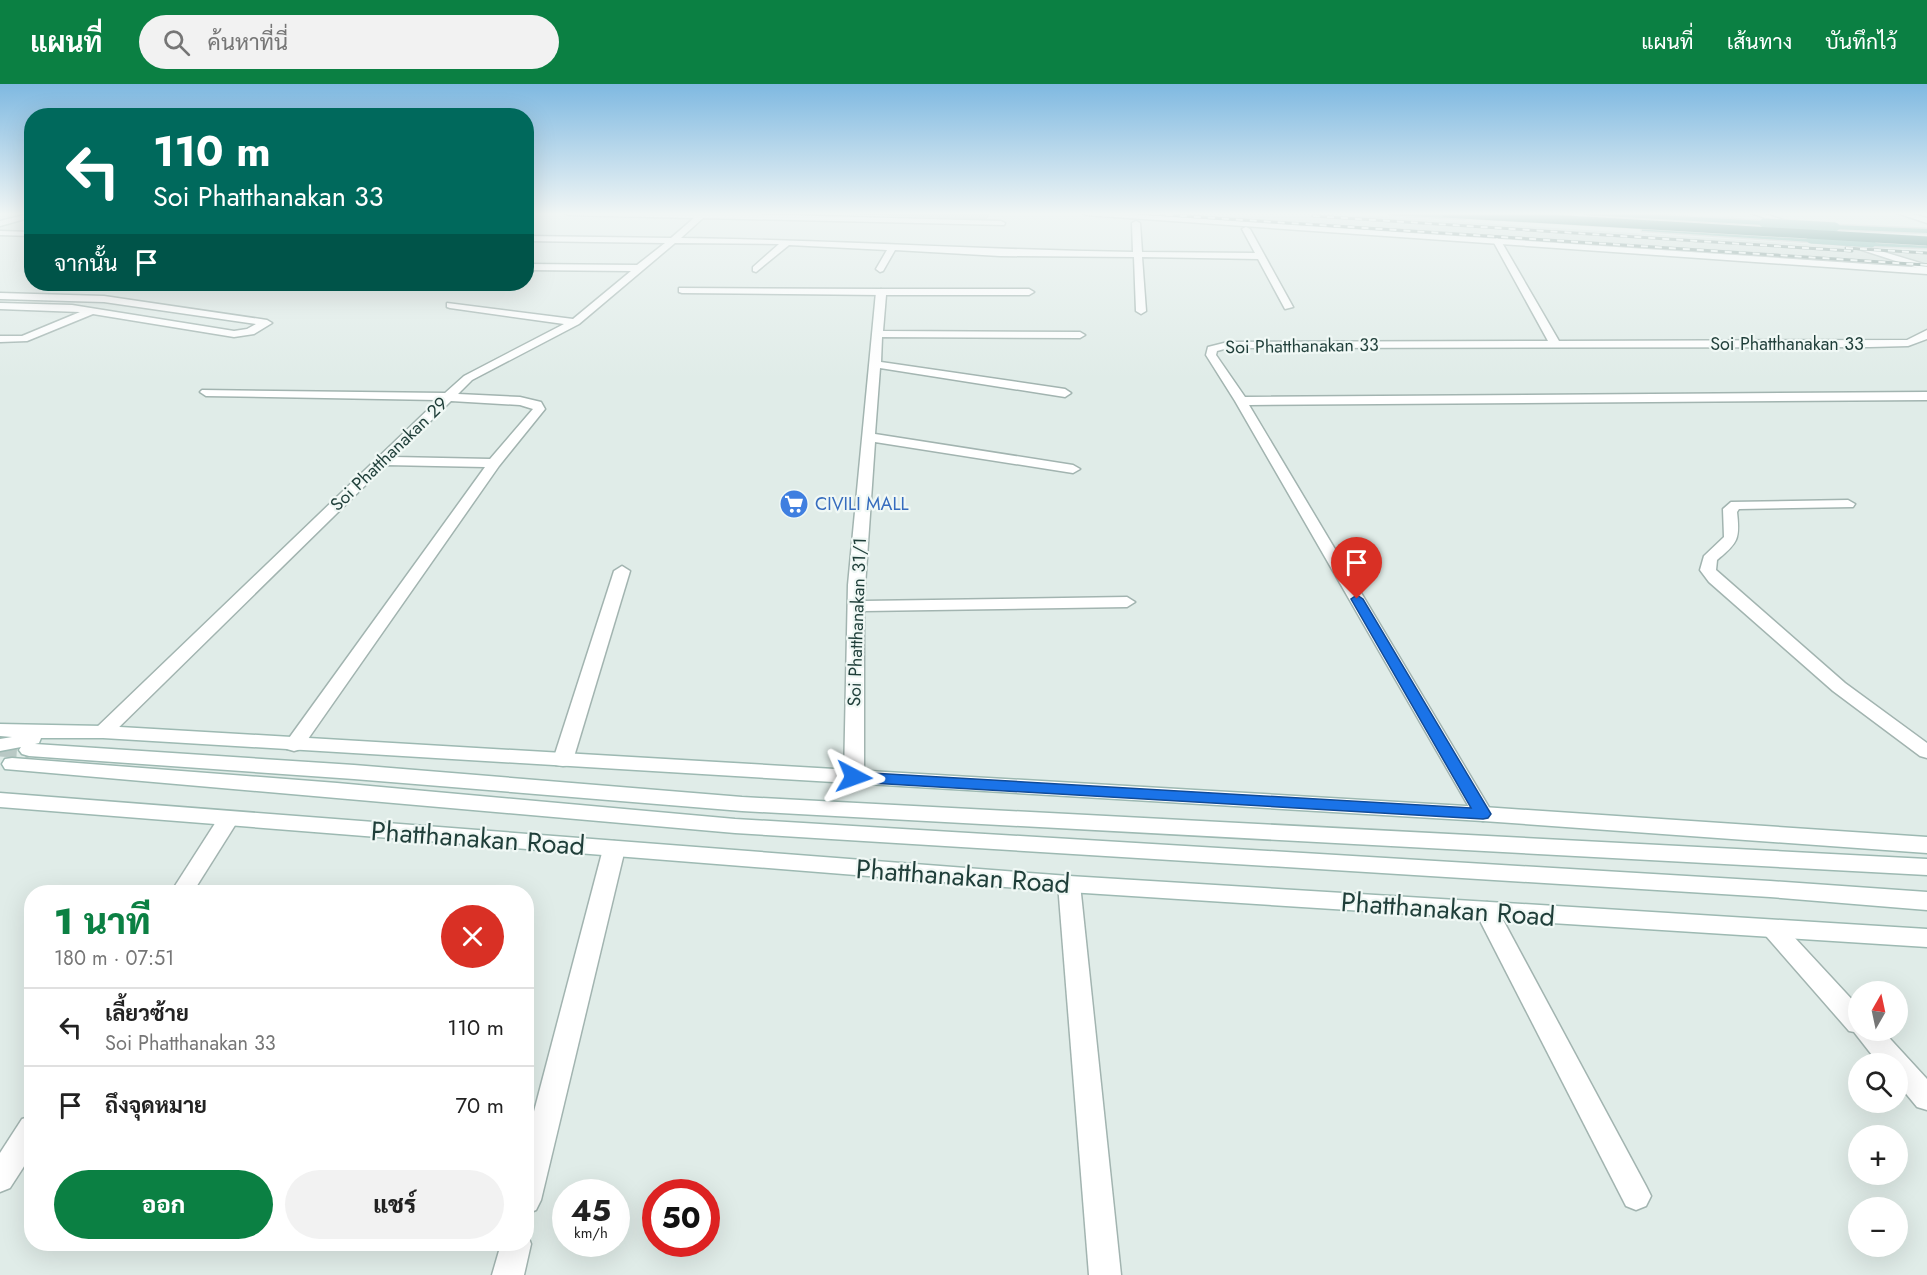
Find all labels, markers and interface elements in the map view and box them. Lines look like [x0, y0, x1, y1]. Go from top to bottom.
search box [139, 15, 559, 69]
text: แผนที่ [30, 22, 103, 63]
icon: search [160, 26, 193, 59]
text: ค้นหาที่นี่ [208, 26, 288, 58]
text: แผนที่ [1641, 27, 1694, 57]
text: เส้นทาง [1727, 27, 1792, 57]
text: บันทึกไว้ [1825, 27, 1897, 57]
text: 110 m [153, 121, 271, 182]
icon: left [54, 132, 132, 210]
text: Soi Phatthanakan 33 [153, 177, 384, 216]
icon: arrive [130, 246, 163, 279]
text: จากนั้น [54, 247, 118, 279]
street label: Soi Phatthanakan 33 [1710, 331, 1864, 357]
street label: Soi Phatthanakan 33 [1225, 332, 1379, 360]
street label: Soi Phatthanakan 29 [324, 391, 454, 517]
supermarket icon: CIVILI MALL [778, 488, 810, 520]
place label: CIVILI MALL [815, 491, 909, 517]
street label: Soi Phatthanakan 31/1 [841, 537, 873, 707]
pin [1331, 537, 1382, 599]
icon: arrive [1340, 546, 1373, 579]
position arrow [822, 745, 886, 809]
street label: Phatthanakan Road [370, 811, 586, 865]
street label: Phatthanakan Road [855, 849, 1071, 903]
street label: Phatthanakan Road [1340, 882, 1556, 936]
text: 1 นาที [54, 895, 151, 947]
button: close [441, 905, 504, 968]
text: 180 m · 07:51 [54, 944, 174, 973]
north arrow [1848, 981, 1908, 1041]
map controls [1848, 981, 1908, 1257]
text: เลี้ยวซ้าย [105, 997, 189, 1029]
icon: left [54, 1011, 87, 1044]
text: 110 m [447, 1011, 504, 1043]
text: Soi Phatthanakan 33 [105, 1029, 276, 1058]
button: search [1848, 1053, 1908, 1113]
icon: arrive [54, 1089, 87, 1122]
text: ถึงจุดหมาย [105, 1089, 207, 1121]
text: 70 m [455, 1089, 504, 1121]
button: + [1848, 1125, 1908, 1185]
button: ออก [54, 1170, 273, 1239]
button: แชร์ [285, 1170, 504, 1239]
speed limit sign: 50 [642, 1179, 720, 1257]
text: 45 [571, 1189, 611, 1232]
button: − [1848, 1197, 1908, 1257]
text: km/h [574, 1222, 608, 1244]

